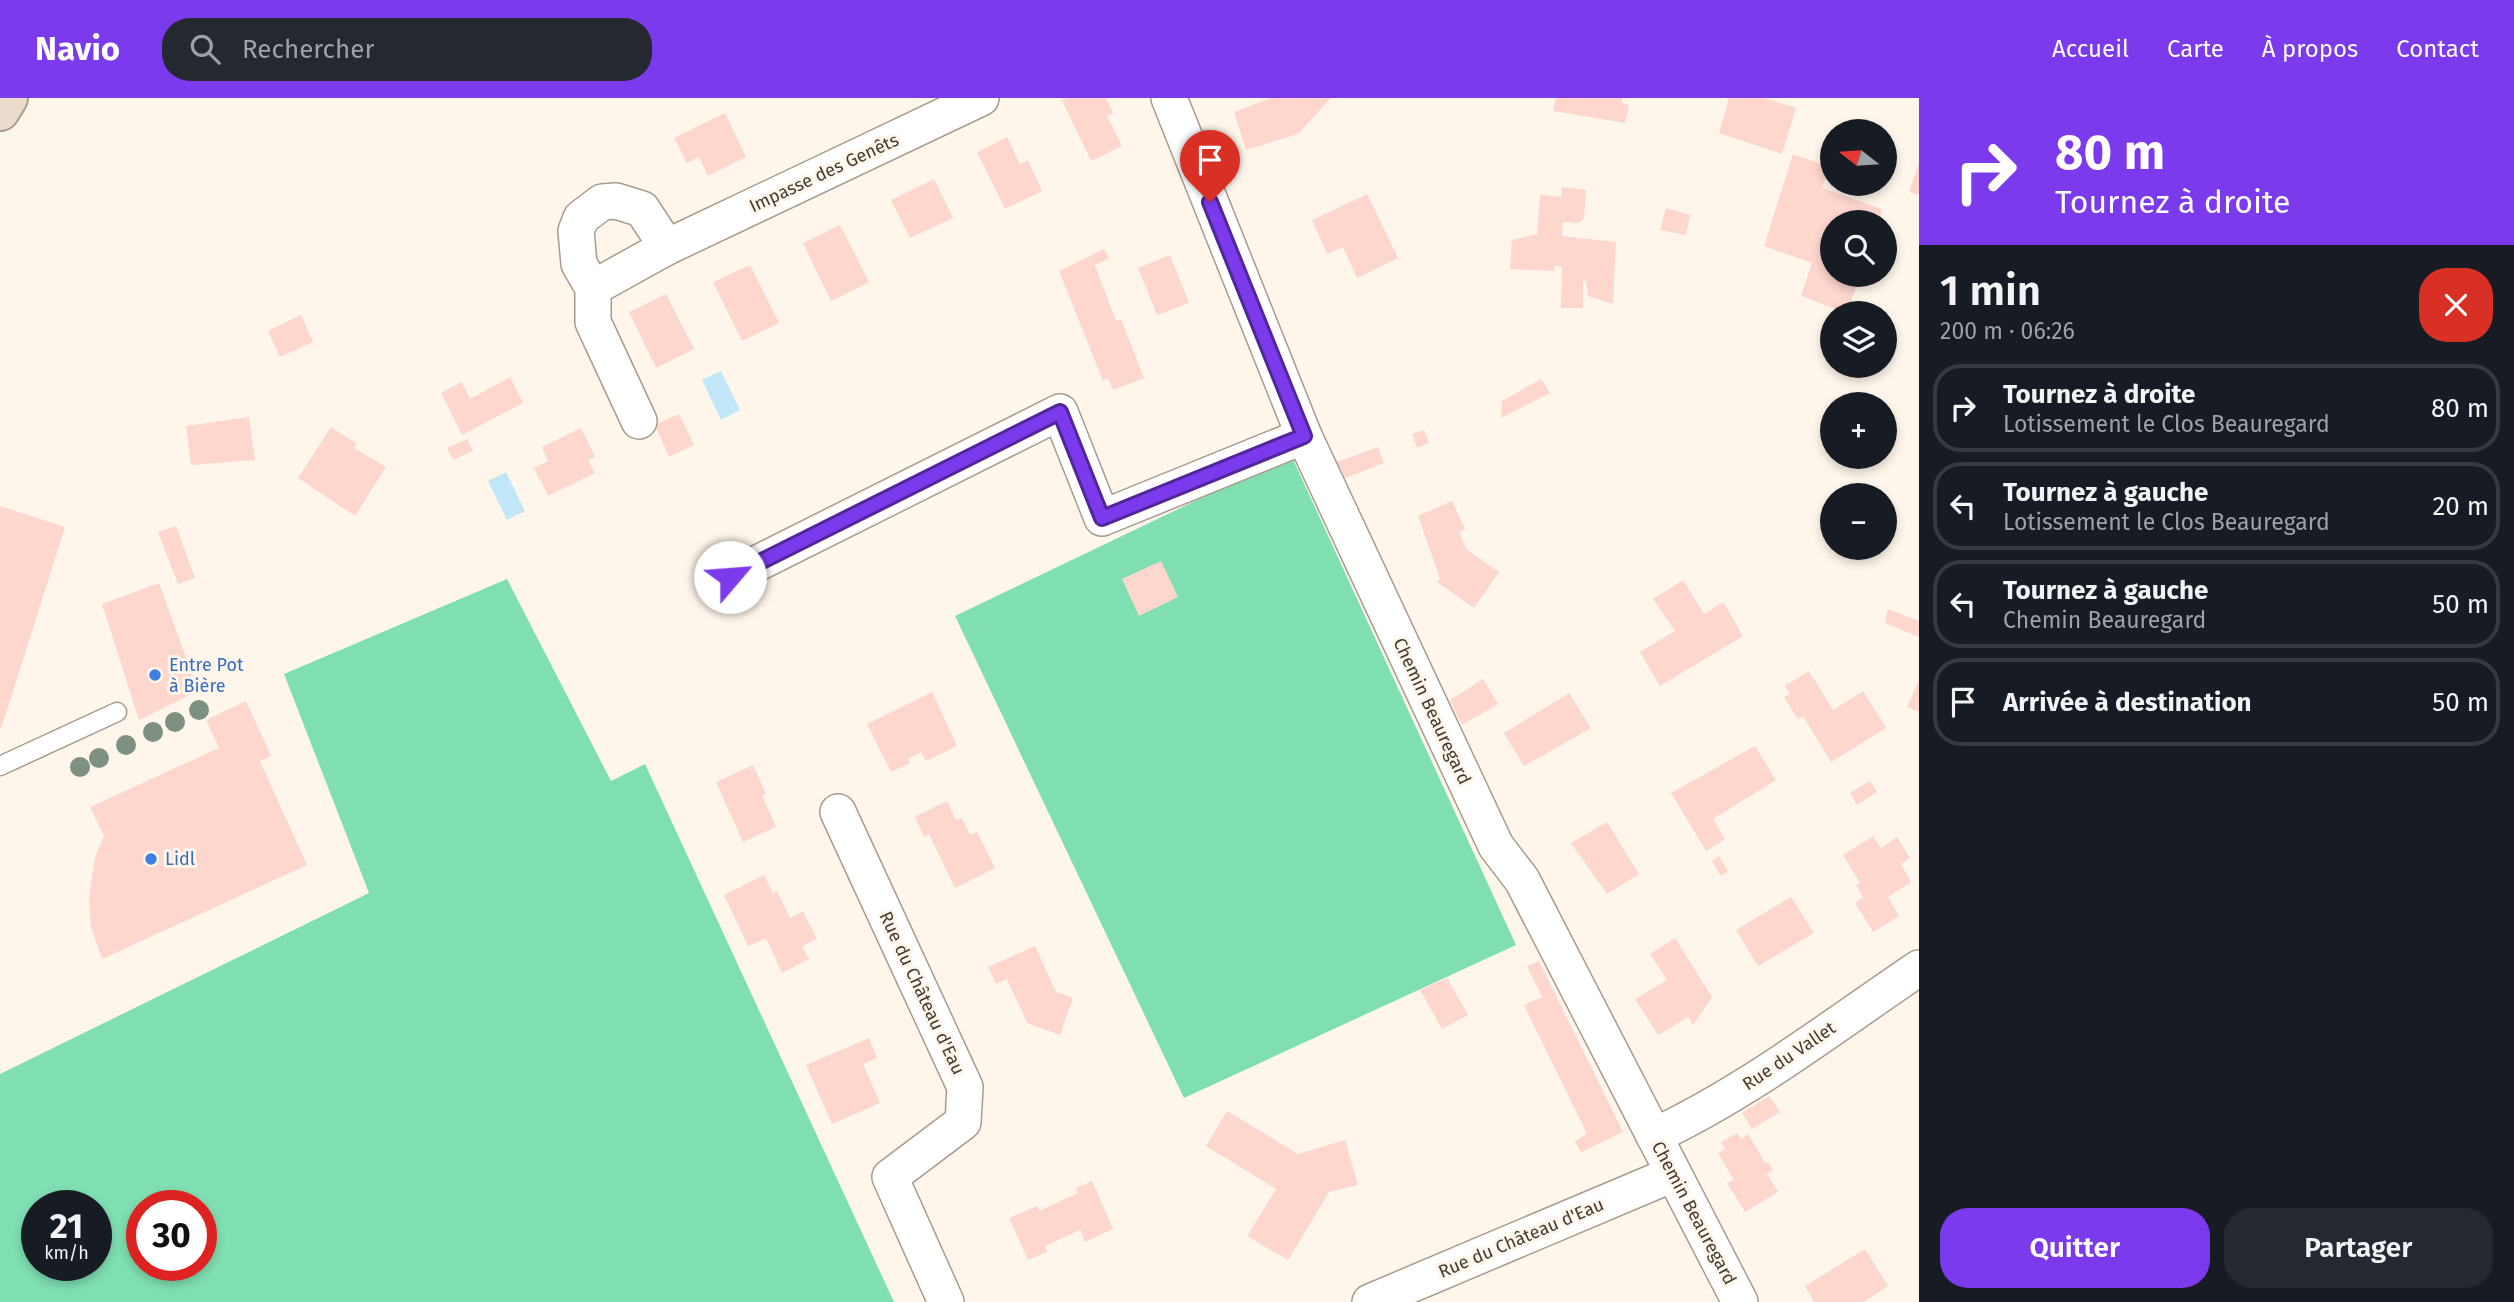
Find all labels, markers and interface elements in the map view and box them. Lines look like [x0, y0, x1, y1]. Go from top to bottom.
search box [162, 18, 652, 81]
text: Navio [35, 29, 120, 69]
icon: search [186, 30, 224, 68]
text: Rechercher [242, 34, 374, 65]
text: Accueil [2052, 35, 2129, 63]
text: Carte [2167, 35, 2224, 63]
text: À propos [2262, 35, 2358, 63]
text: Contact [2396, 35, 2479, 63]
north arrow [1820, 119, 1897, 196]
map controls [1820, 119, 1897, 560]
text: 80 m [2055, 123, 2165, 182]
icon: right [1940, 126, 2031, 217]
street label: Impasse des Genêts [746, 129, 902, 217]
pin [1180, 130, 1240, 202]
icon: arrive [1191, 141, 1229, 179]
text: Tournez à droite [2055, 183, 2291, 221]
button: search [1820, 210, 1897, 287]
text: 1 min [1940, 266, 2041, 316]
button: close [2419, 268, 2493, 342]
button: layers [1820, 301, 1897, 378]
text: 200 m · 06:26 [1940, 317, 2075, 345]
text: Tournez à droite [2003, 379, 2195, 410]
icon: right [1944, 389, 1982, 427]
button: + [1820, 392, 1897, 469]
text: 80 m [2431, 393, 2489, 424]
text: Lotissement le Clos Beauregard [2003, 410, 2330, 438]
text: Tournez à gauche [2003, 477, 2208, 508]
button: − [1820, 483, 1897, 560]
icon: left [1944, 487, 1982, 525]
text: 20 m [2432, 491, 2489, 522]
text: Lotissement le Clos Beauregard [2003, 508, 2330, 536]
position arrow [693, 540, 767, 614]
text: Tournez à gauche [2003, 575, 2208, 606]
icon: left [1944, 585, 1982, 623]
text: 50 m [2432, 589, 2489, 620]
text: Chemin Beauregard [2003, 606, 2206, 634]
street label: Chemin Beauregard [1388, 634, 1476, 788]
place label: Entre Pot à Bière [169, 654, 244, 697]
marker: Entre Pot à Bière [147, 667, 163, 683]
icon: arrive [1944, 683, 1982, 721]
text: Arrivée à destination [2003, 687, 2252, 718]
text: 50 m [2432, 687, 2489, 718]
place label: Lidl [165, 848, 195, 870]
marker: Lidl [143, 851, 159, 867]
street label: Rue du Château d'Eau [875, 908, 969, 1078]
street label: Rue du Vallet [1738, 1017, 1840, 1095]
street label: Chemin Beauregard [1647, 1138, 1741, 1288]
speed limit sign: 30 [126, 1190, 217, 1281]
street label: Rue du Château d'Eau [1435, 1193, 1607, 1283]
text: 21 [50, 1205, 83, 1247]
button: Quitter [1940, 1208, 2210, 1288]
button: Partager [2224, 1208, 2493, 1288]
text: km/h [44, 1242, 89, 1264]

